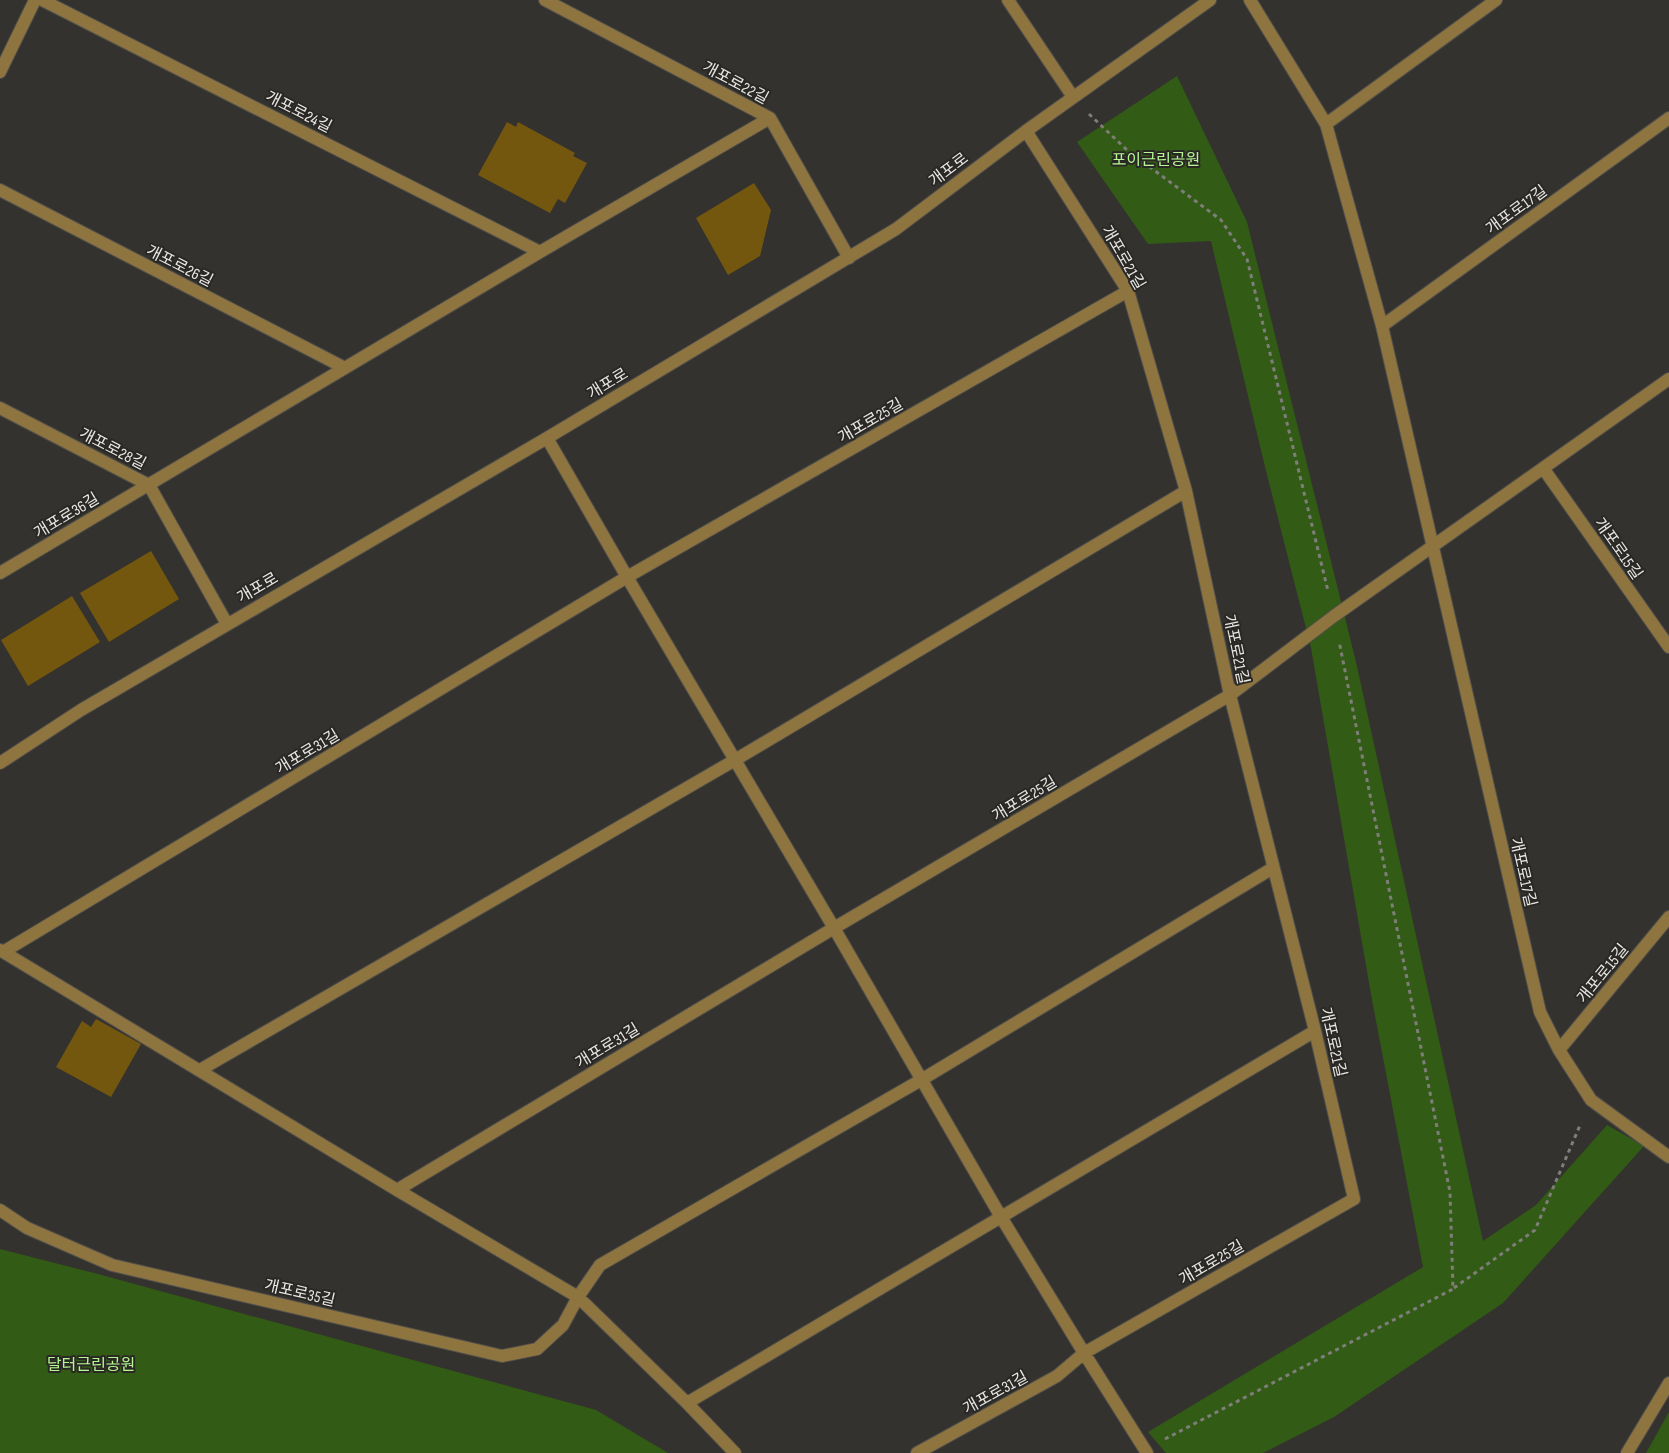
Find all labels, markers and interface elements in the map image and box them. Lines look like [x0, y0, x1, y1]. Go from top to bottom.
street label: 개포로22길 [699, 58, 772, 109]
street label: 개포로24길 [262, 88, 335, 137]
street label: 개포로 [926, 149, 972, 191]
park label: 포이근린공원 [1112, 151, 1200, 170]
street label: 개포로17길 [1483, 182, 1551, 239]
street label: 개포로21길 [1097, 222, 1149, 293]
street label: 개포로26길 [143, 241, 216, 291]
street label: 개포로 [584, 365, 632, 404]
street label: 개포로25길 [835, 395, 907, 447]
street label: 개포로28길 [76, 424, 149, 474]
street label: 개포로36길 [31, 489, 103, 543]
street label: 개포로15길 [1590, 514, 1646, 583]
street label: 개포로 [234, 569, 282, 608]
street label: 개포로21길 [1219, 613, 1252, 686]
street label: 개포로31길 [272, 726, 343, 779]
street label: 개포로25길 [989, 773, 1060, 826]
street label: 개포로17길 [1505, 836, 1540, 909]
street label: 개포로15길 [1573, 940, 1633, 1007]
street label: 개포로21길 [1315, 1006, 1350, 1079]
street label: 개포로31길 [572, 1020, 643, 1073]
street label: 개포로25길 [1176, 1237, 1248, 1289]
street label: 개포로35길 [262, 1276, 337, 1311]
park label: 달터근린공원 [47, 1356, 135, 1375]
street label: 개포로31길 [960, 1368, 1031, 1419]

